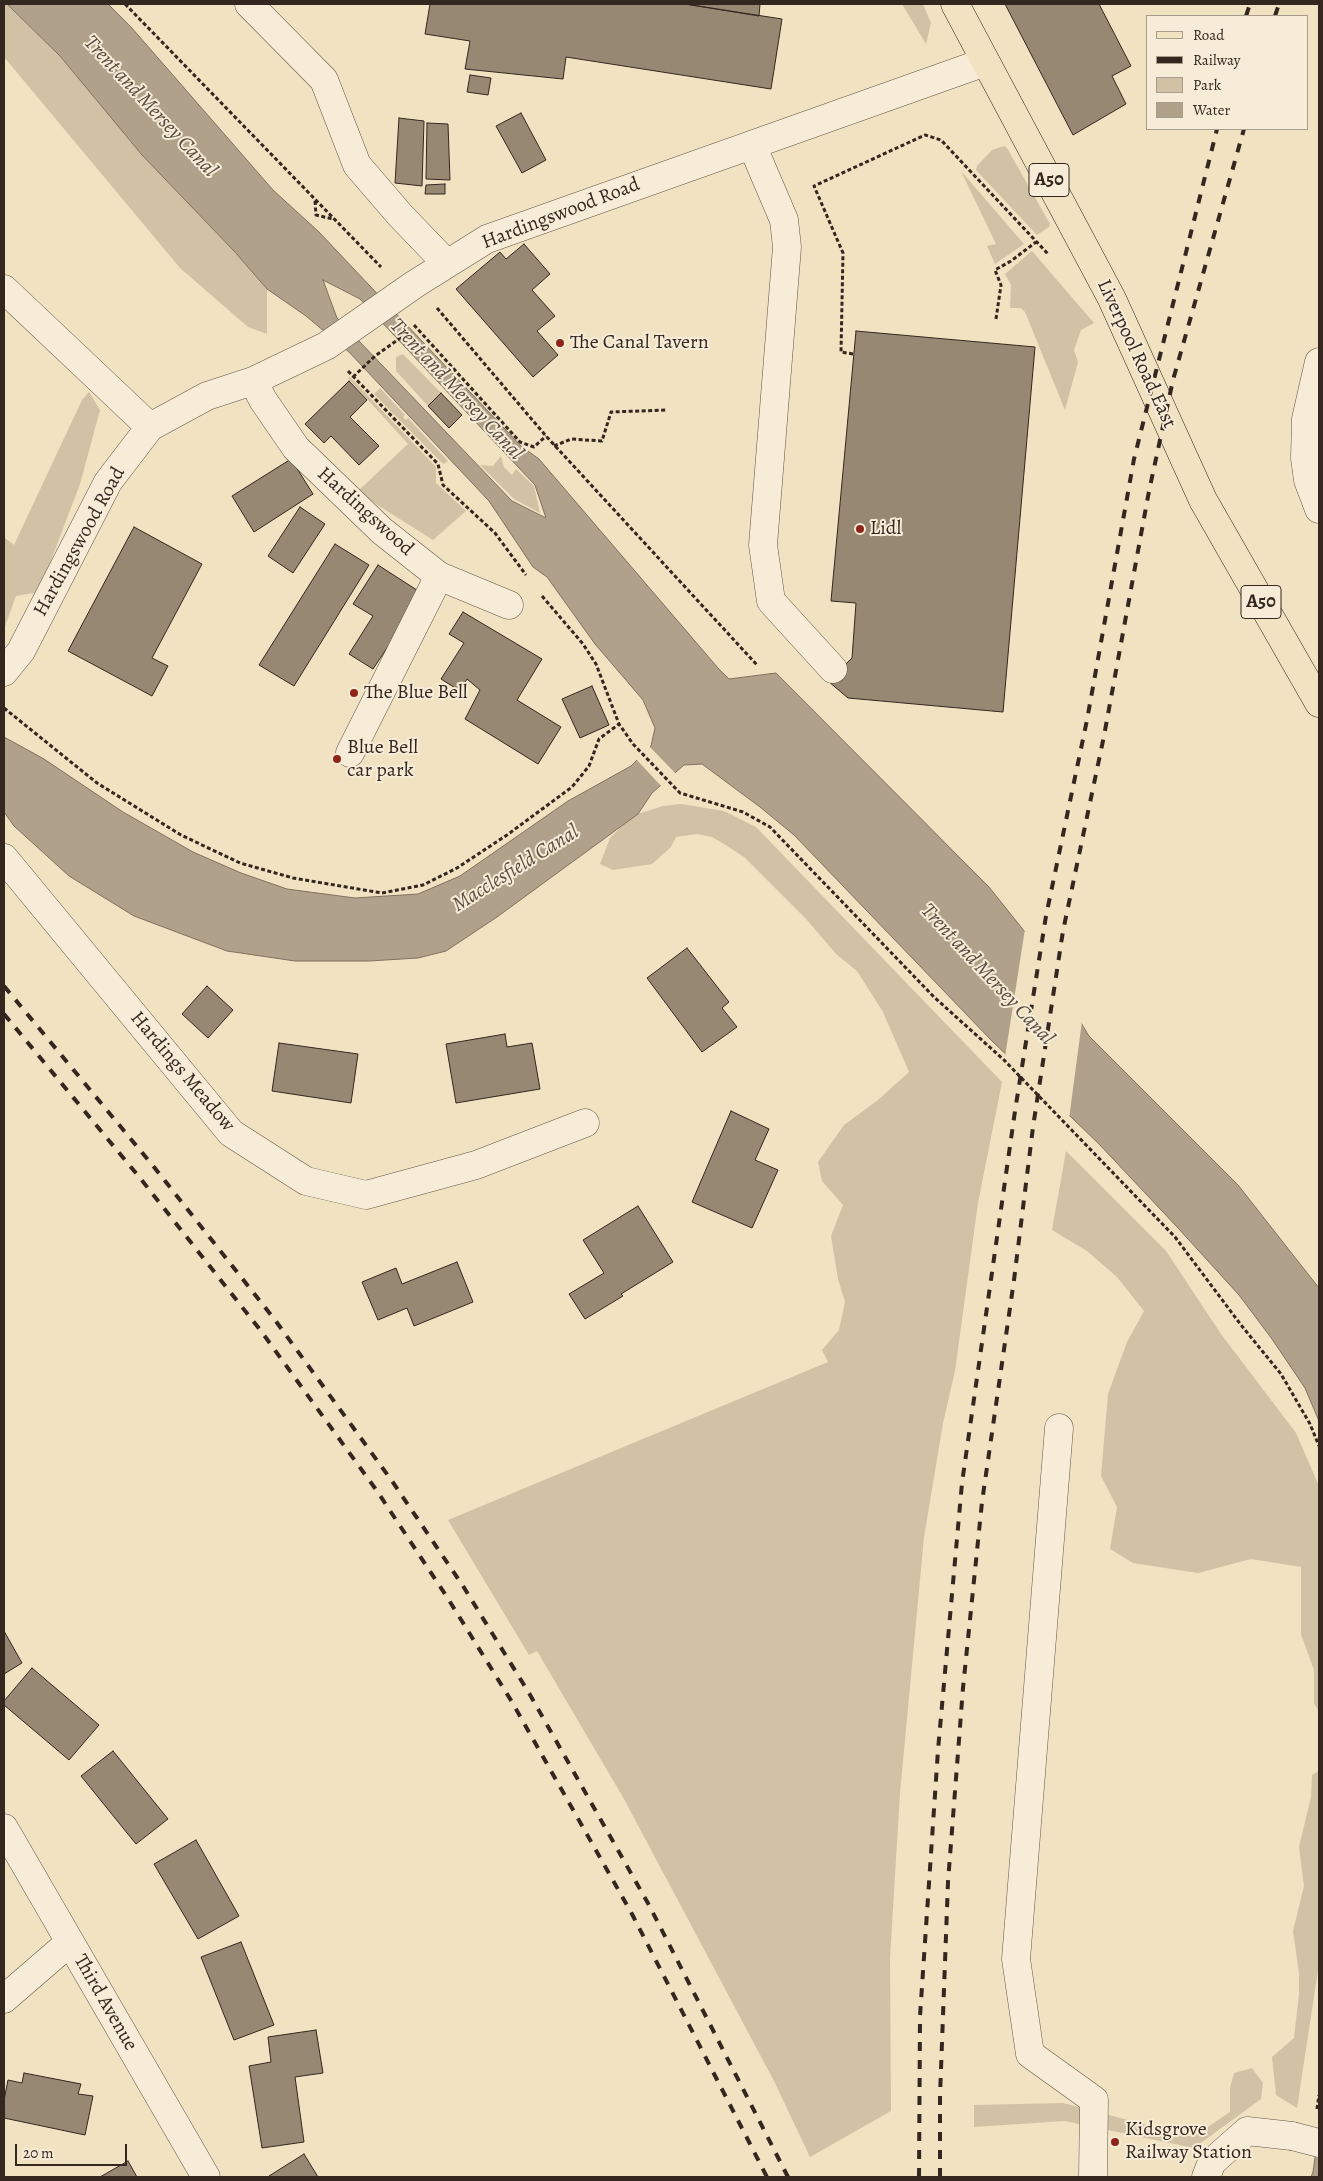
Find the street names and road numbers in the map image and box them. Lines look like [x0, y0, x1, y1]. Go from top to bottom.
road number: A50 [1029, 164, 1069, 196]
street label: Hardingswood Road [479, 173, 643, 255]
street label: Liverpool Road East [1091, 276, 1181, 432]
street label: Hardingswood [312, 462, 418, 562]
street label: Hardingswood Road [29, 463, 131, 621]
road number: A50 [1241, 586, 1281, 618]
street label: Hardings Meadow [125, 1007, 239, 1137]
street label: Third Avenue [68, 1951, 142, 2055]

